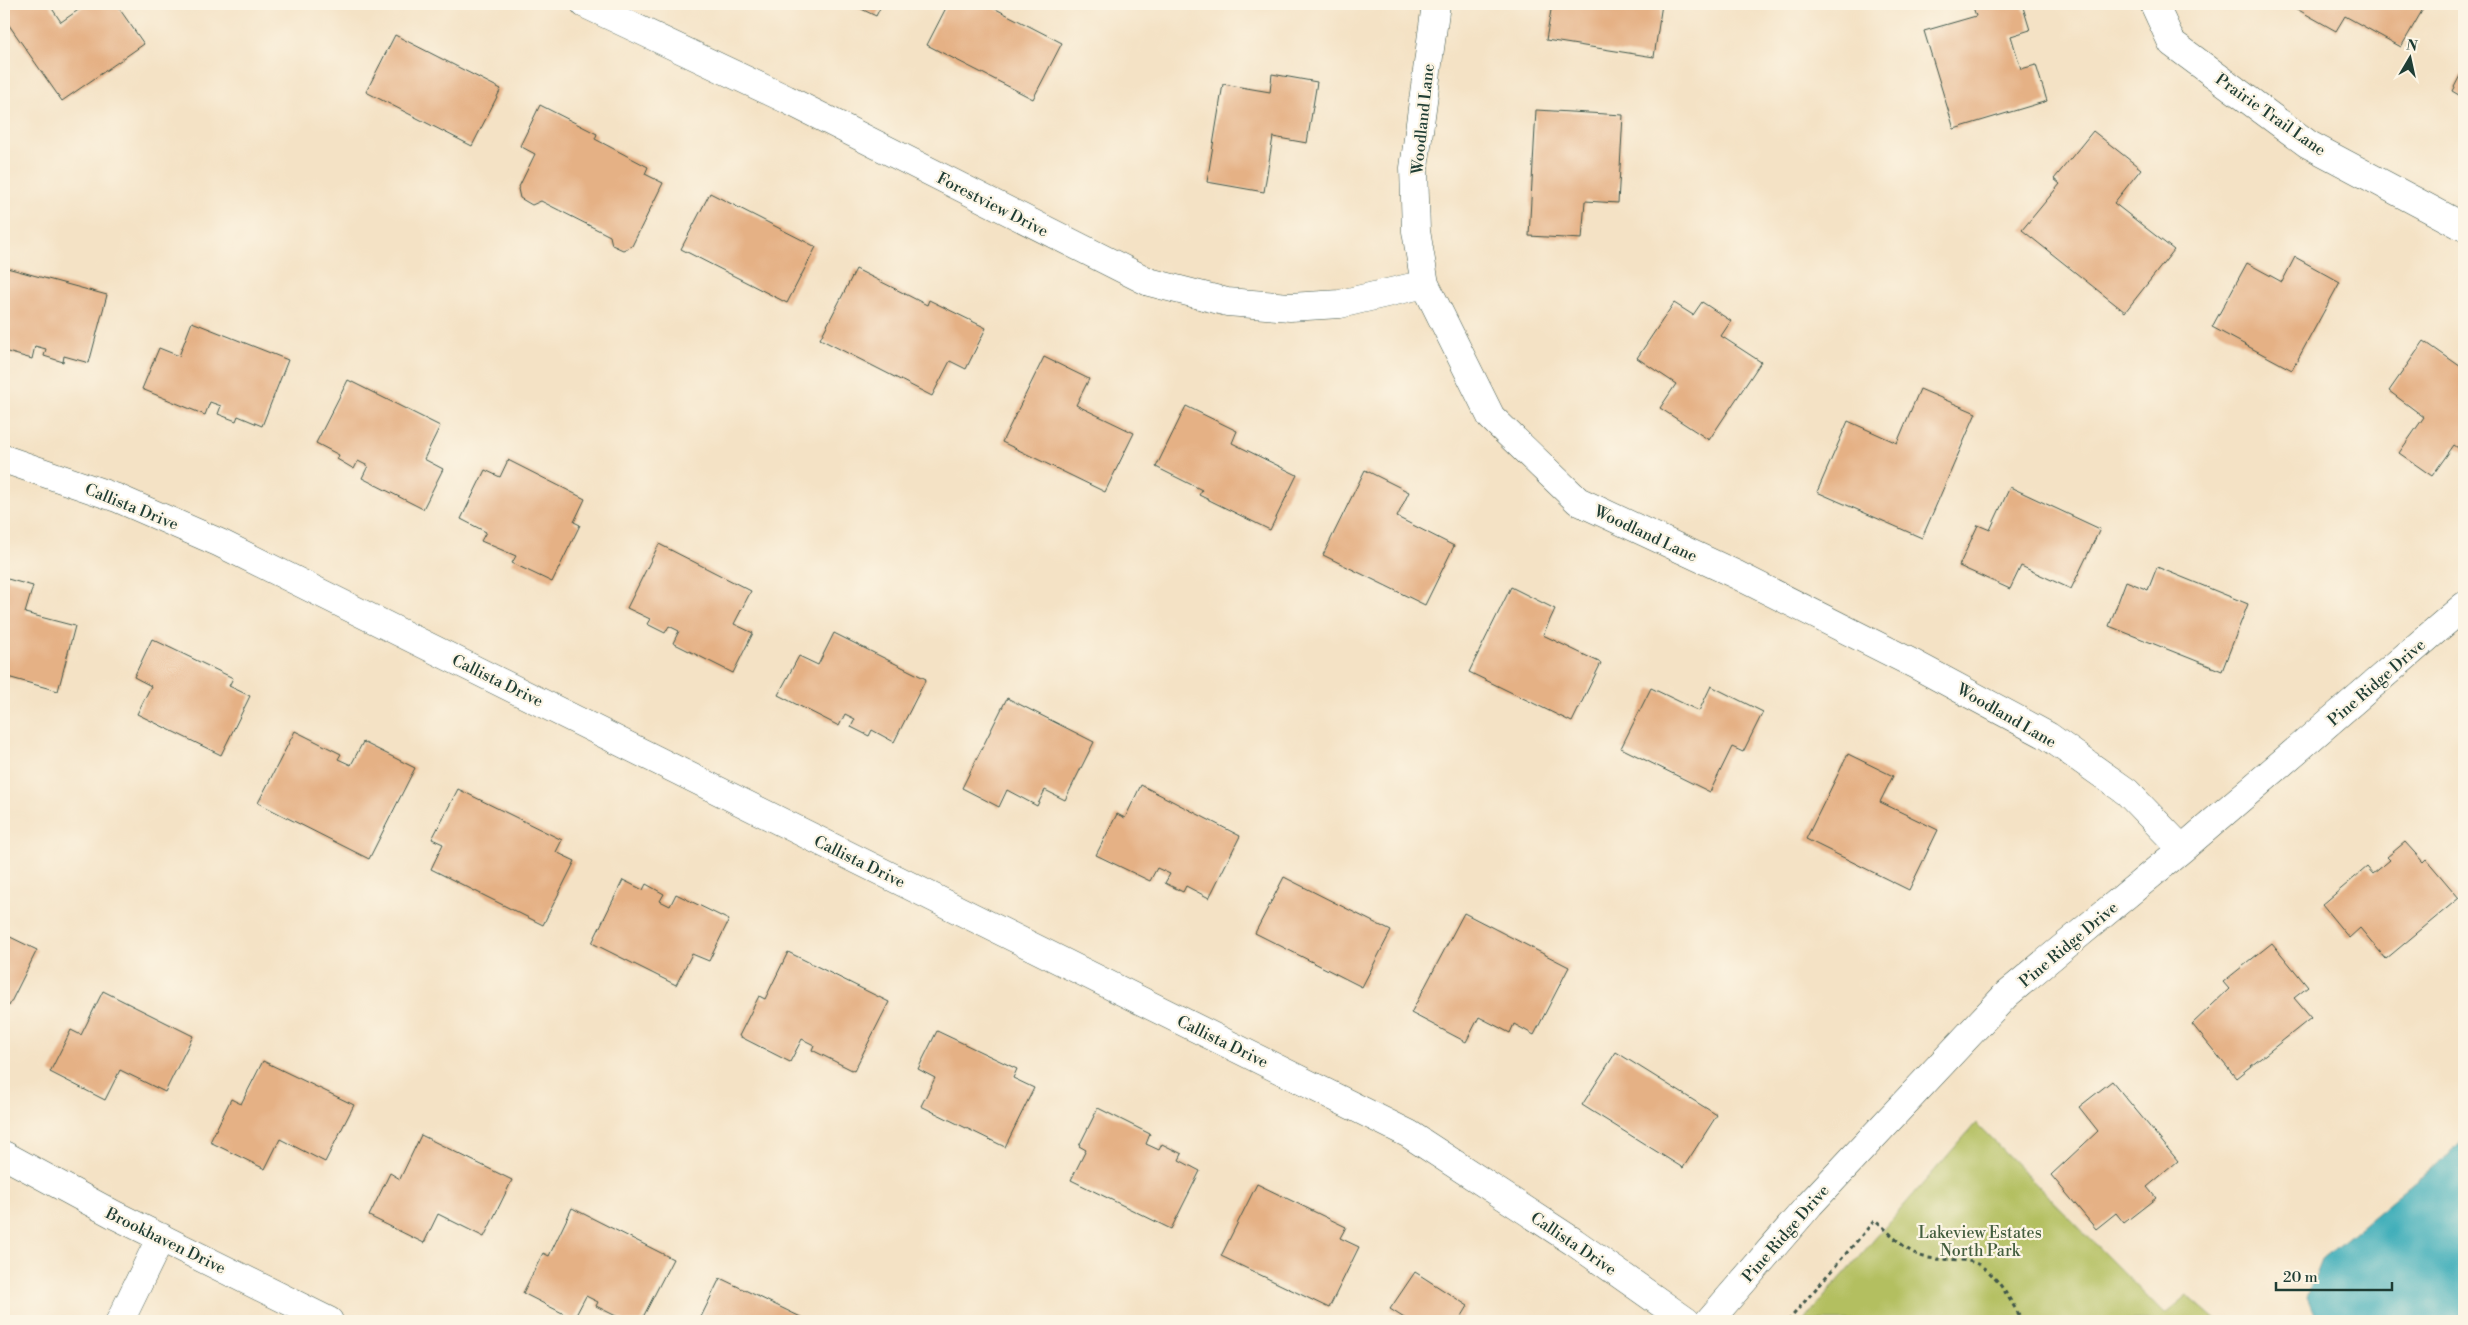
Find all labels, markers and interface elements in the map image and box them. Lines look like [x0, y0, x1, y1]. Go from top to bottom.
north arrow [2386, 32, 2436, 82]
text: N [2405, 36, 2419, 56]
street label: Woodland Lane [1407, 63, 1439, 177]
street label: Prairie Trail Lane [2211, 69, 2329, 160]
street label: Forestview Drive [933, 168, 1052, 242]
street label: Callista Drive [82, 479, 181, 535]
street label: Woodland Lane [1590, 501, 1700, 567]
street label: Pine Ridge Drive [2324, 635, 2430, 731]
street label: Callista Drive [449, 650, 546, 712]
street label: Woodland Lane [1952, 679, 2060, 752]
street label: Callista Drive [811, 831, 908, 893]
street label: Pine Ridge Drive [2015, 898, 2122, 992]
street label: Callista Drive [1174, 1011, 1271, 1073]
street label: Pine Ridge Drive [1738, 1181, 1834, 1287]
street label: Brookhaven Drive [101, 1203, 229, 1279]
street label: Callista Drive [1527, 1208, 1620, 1280]
park label: Lakeview Estates North Park [1918, 1223, 2042, 1261]
scale bar [2276, 1260, 2392, 1292]
text: 20 m [2283, 1268, 2318, 1287]

